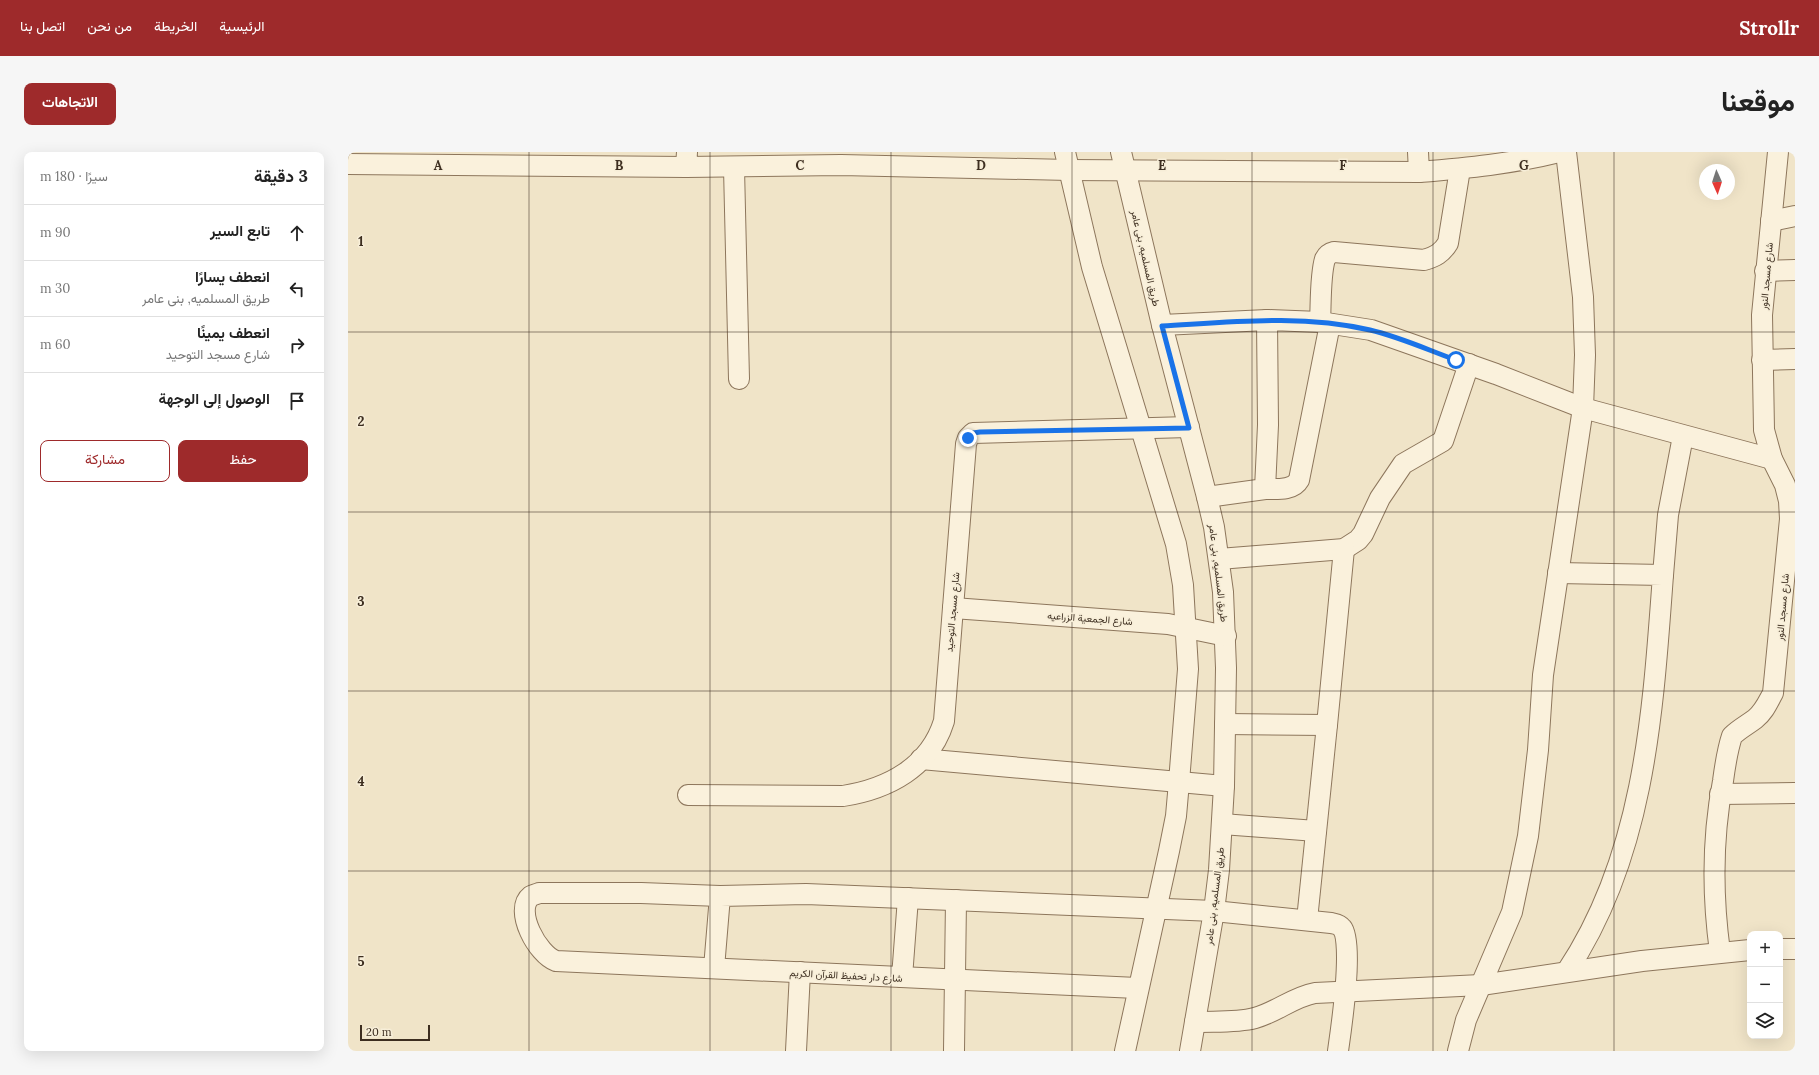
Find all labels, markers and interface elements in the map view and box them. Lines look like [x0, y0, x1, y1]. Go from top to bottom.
text: Strollr [1739, 16, 1799, 40]
text: اتصل بنا [20, 17, 65, 35]
text: من نحن [87, 17, 132, 35]
text: الخريطة [154, 17, 197, 35]
text: الرئيسية [219, 17, 265, 35]
button: الاتجاهات [24, 83, 116, 125]
text: موقعنا [1721, 83, 1795, 119]
text: A [434, 157, 443, 174]
text: B [615, 157, 624, 174]
text: C [796, 157, 805, 174]
text: D [976, 157, 986, 174]
text: E [1158, 157, 1166, 174]
text: F [1339, 157, 1347, 174]
text: G [1519, 157, 1529, 174]
north arrow [1699, 164, 1735, 200]
text: 3 دقيقة [254, 165, 308, 187]
text: سيرًا · 180 m [40, 168, 108, 185]
street label: طريق المسلميه, بنى عامر [1128, 208, 1163, 308]
text: تابع السير [210, 221, 270, 240]
icon: ahead [286, 222, 308, 244]
text: 90 m [40, 224, 71, 241]
text: 1 [358, 233, 364, 250]
street label: شارع مسجد النور [1757, 242, 1776, 311]
text: انعطف يسارًا [195, 267, 270, 286]
icon: left [286, 278, 308, 300]
text: 30 m [40, 280, 70, 297]
text: طريق المسلميه, بنى عامر [142, 290, 270, 307]
text: انعطف يمينًا [197, 323, 270, 342]
icon: right [286, 334, 308, 356]
text: 60 m [40, 336, 71, 353]
text: شارع مسجد التوحيد [166, 346, 270, 363]
route start [1447, 351, 1465, 369]
text: الوصول إلى الوجهة [158, 389, 270, 408]
icon: arrive [286, 390, 308, 412]
text: 2 [358, 413, 365, 430]
route end [959, 429, 977, 447]
button: مشاركة [40, 440, 170, 482]
button: حفظ [178, 440, 308, 482]
street label: طريق المسلميه, بنى عامر [1206, 522, 1231, 623]
street label: شارع مسجد التوحيد [943, 571, 962, 653]
street label: شارع مسجد النور [1773, 573, 1792, 642]
text: 3 [357, 593, 365, 610]
street label: شارع الجمعية الزراعيه [1047, 609, 1133, 628]
text: 4 [357, 773, 365, 790]
street label: طريق المسلميه, بنى عامر [1202, 846, 1227, 947]
map controls [1747, 931, 1783, 1039]
button: + [1747, 931, 1783, 967]
text: 5 [357, 953, 365, 970]
street label: شارع دار تحفيظ القرآن الكريم [789, 966, 903, 985]
button: − [1747, 967, 1783, 1003]
button: layers [1747, 1003, 1783, 1039]
scale bar [360, 1023, 430, 1042]
text: 20 m [366, 1025, 391, 1039]

